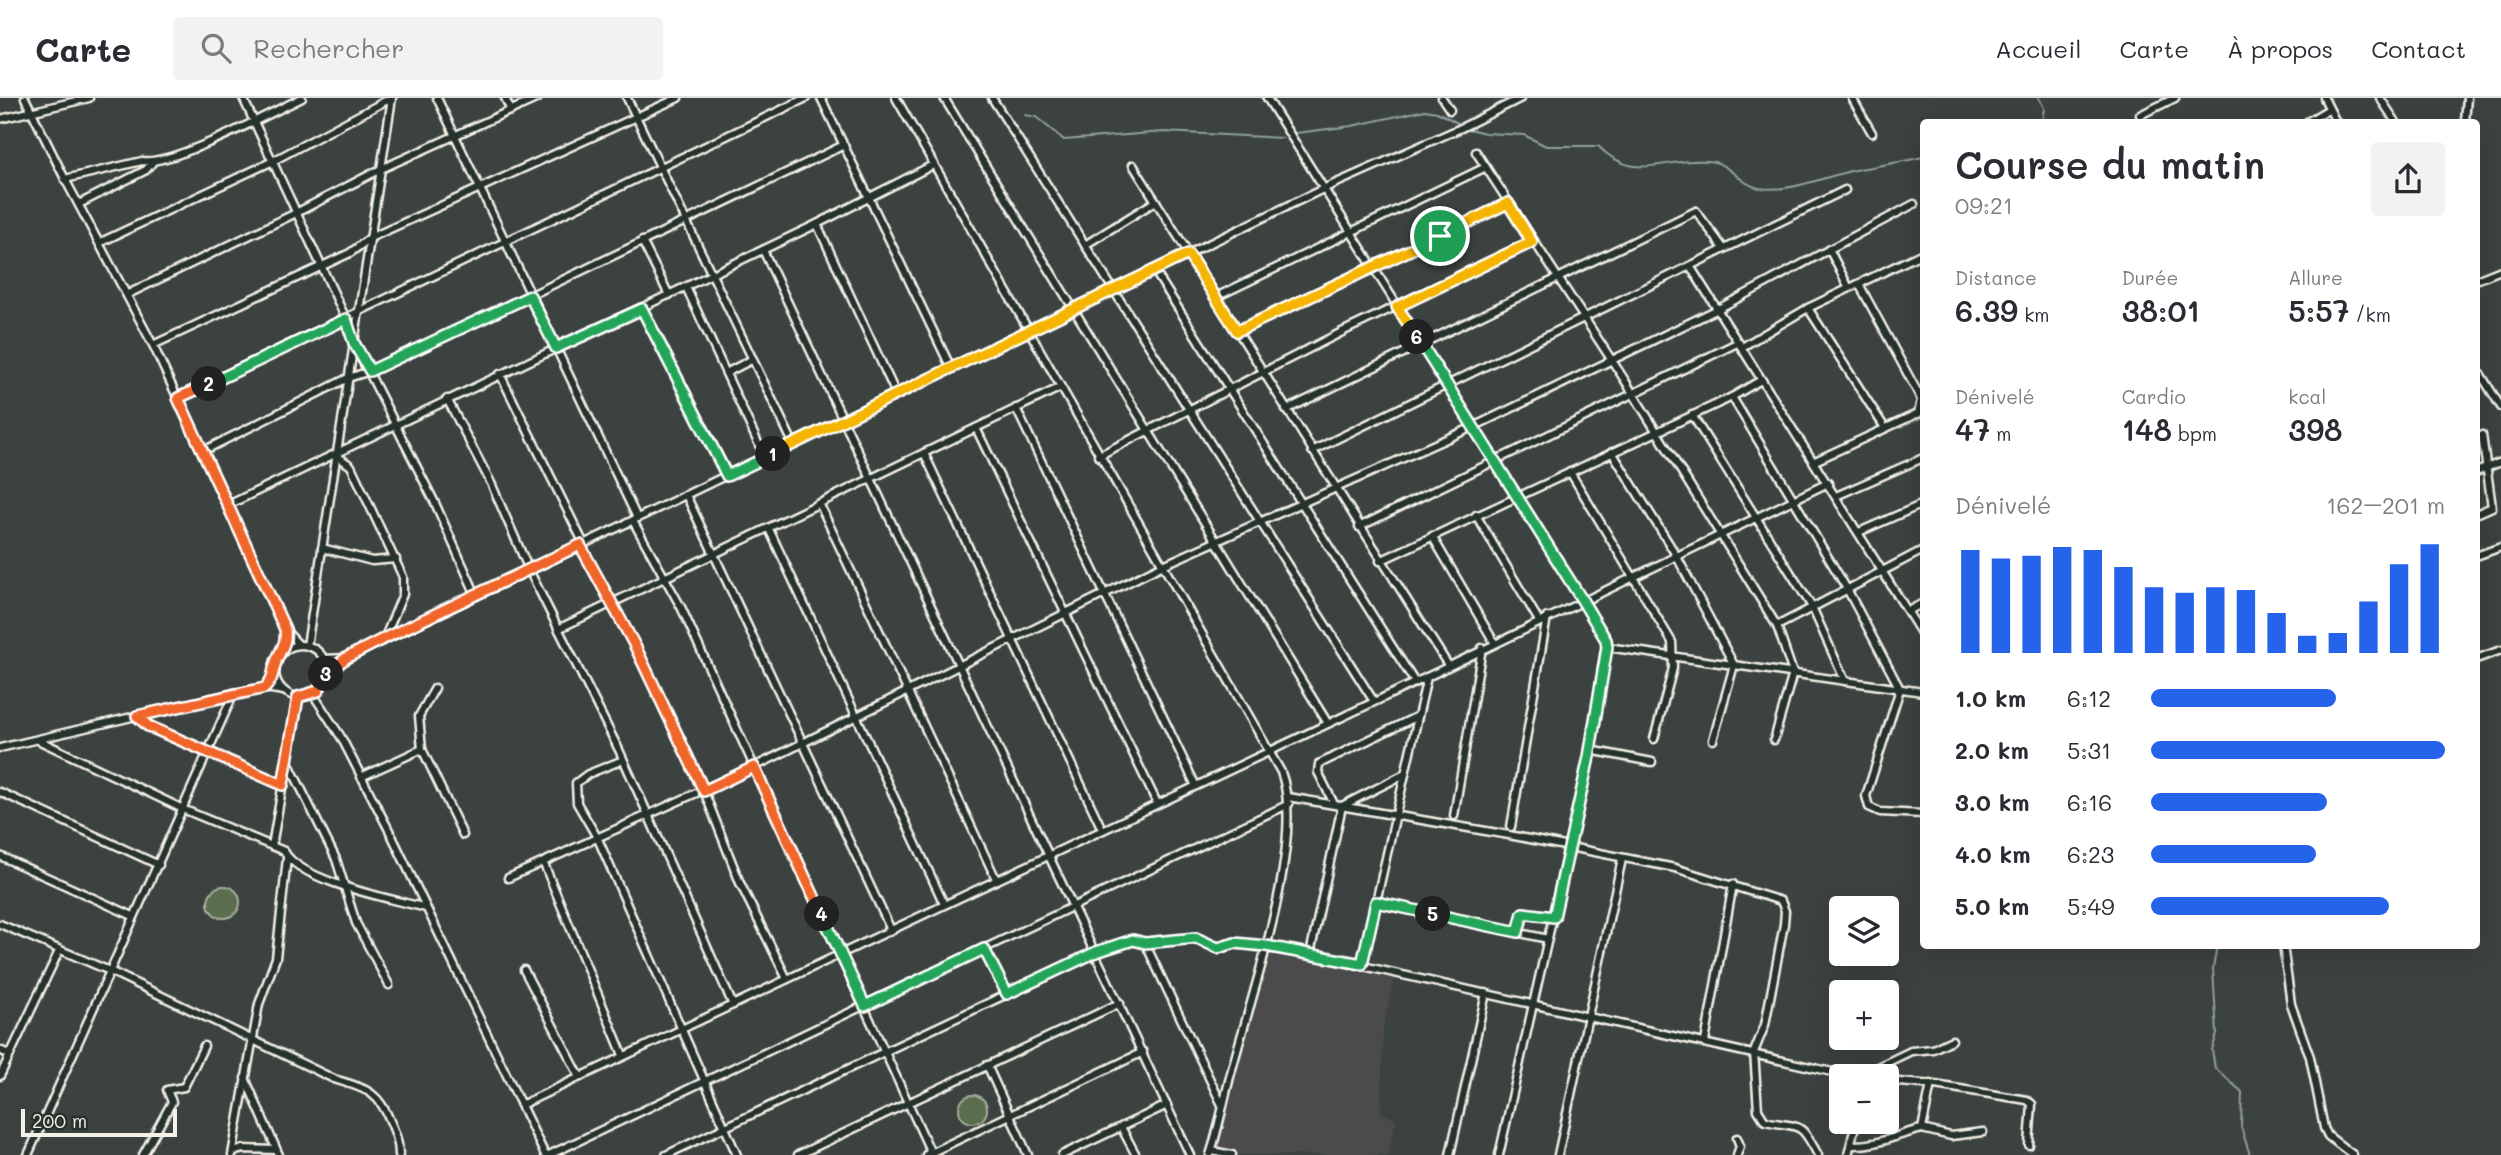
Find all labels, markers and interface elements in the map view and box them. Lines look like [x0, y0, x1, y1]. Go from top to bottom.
search box [173, 17, 663, 80]
text: Carte [35, 27, 131, 70]
icon: search [197, 29, 235, 67]
text: Rechercher [253, 31, 404, 65]
text: Accueil [1995, 33, 2081, 64]
text: Carte [2119, 33, 2189, 64]
text: À propos [2227, 33, 2333, 64]
text: Contact [2371, 33, 2466, 64]
text: Course du matin [1955, 139, 2265, 189]
button: share [2371, 142, 2445, 216]
text: 09:21 [1955, 190, 2013, 220]
pin [1410, 206, 1470, 266]
icon: arrive [1421, 217, 1459, 255]
text: Distance [1955, 265, 2037, 290]
text: Durée [2122, 265, 2178, 290]
text: Allure [2288, 265, 2343, 290]
text: 6.39 [1955, 290, 2018, 330]
text: 38:01 [2122, 290, 2200, 330]
text: 5:57 [2288, 290, 2350, 330]
text: km [2018, 302, 2049, 327]
text: /km [2350, 302, 2391, 327]
pin: 6 [1400, 320, 1434, 354]
text: 6 [1411, 324, 1422, 349]
pin: 2 [192, 366, 227, 402]
text: 2 [203, 371, 214, 396]
text: Dénivelé [1955, 384, 2035, 409]
text: Cardio [2122, 384, 2186, 409]
text: kcal [2288, 384, 2326, 409]
text: 47 [1955, 409, 1990, 449]
text: 148 [2122, 409, 2172, 449]
text: 398 [2288, 409, 2343, 449]
text: m [1990, 421, 2011, 446]
text: bpm [2172, 421, 2217, 446]
pin: 1 [756, 436, 790, 472]
text: 1 [768, 441, 777, 466]
text: Dénivelé [1955, 490, 2051, 520]
text: 162–201 m [2326, 490, 2445, 520]
pin: 3 [308, 656, 344, 692]
text: 3 [320, 661, 331, 686]
text: 1.0 km [1955, 683, 2026, 713]
text: 6:12 [2067, 683, 2111, 713]
text: 2.0 km [1955, 735, 2029, 765]
text: 5:31 [2067, 735, 2111, 765]
text: 3.0 km [1955, 787, 2030, 817]
text: 6:16 [2067, 787, 2112, 817]
text: 4.0 km [1955, 839, 2030, 869]
text: 6:23 [2067, 839, 2114, 869]
text: 5.0 km [1955, 891, 2029, 921]
text: 5:49 [2067, 891, 2115, 921]
pin: 4 [804, 896, 840, 932]
pin: 5 [1416, 896, 1450, 932]
map controls [1829, 896, 1899, 1134]
button: layers [1829, 896, 1899, 966]
text: 4 [815, 901, 828, 926]
text: 5 [1427, 901, 1438, 926]
button: + [1829, 980, 1899, 1050]
button: − [1829, 1064, 1899, 1134]
scale bar [21, 1106, 177, 1138]
text: 200 m [32, 1108, 87, 1133]

